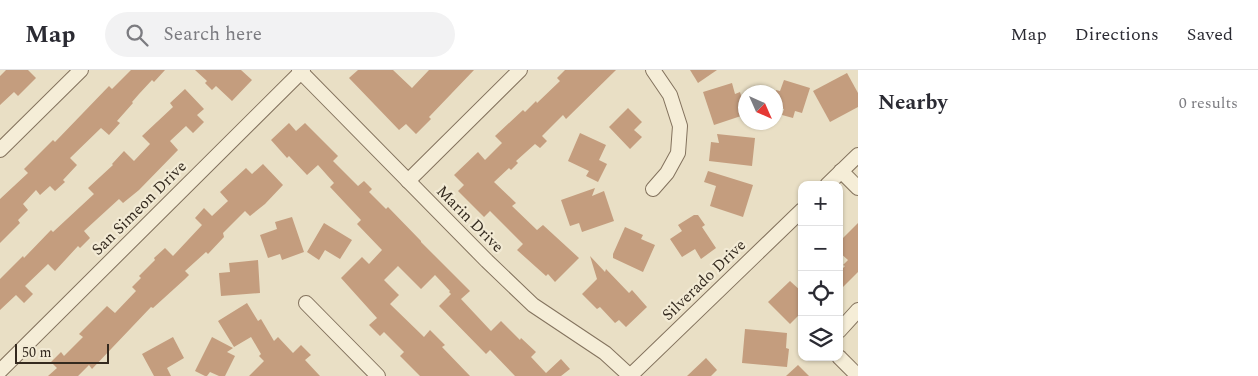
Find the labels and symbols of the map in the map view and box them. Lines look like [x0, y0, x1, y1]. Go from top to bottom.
north arrow [738, 85, 783, 130]
street label: San Simeon Drive [86, 155, 192, 261]
street label: Marin Drive [431, 180, 509, 258]
street label: Silverado Drive [657, 234, 751, 326]
scale bar [15, 341, 109, 364]

